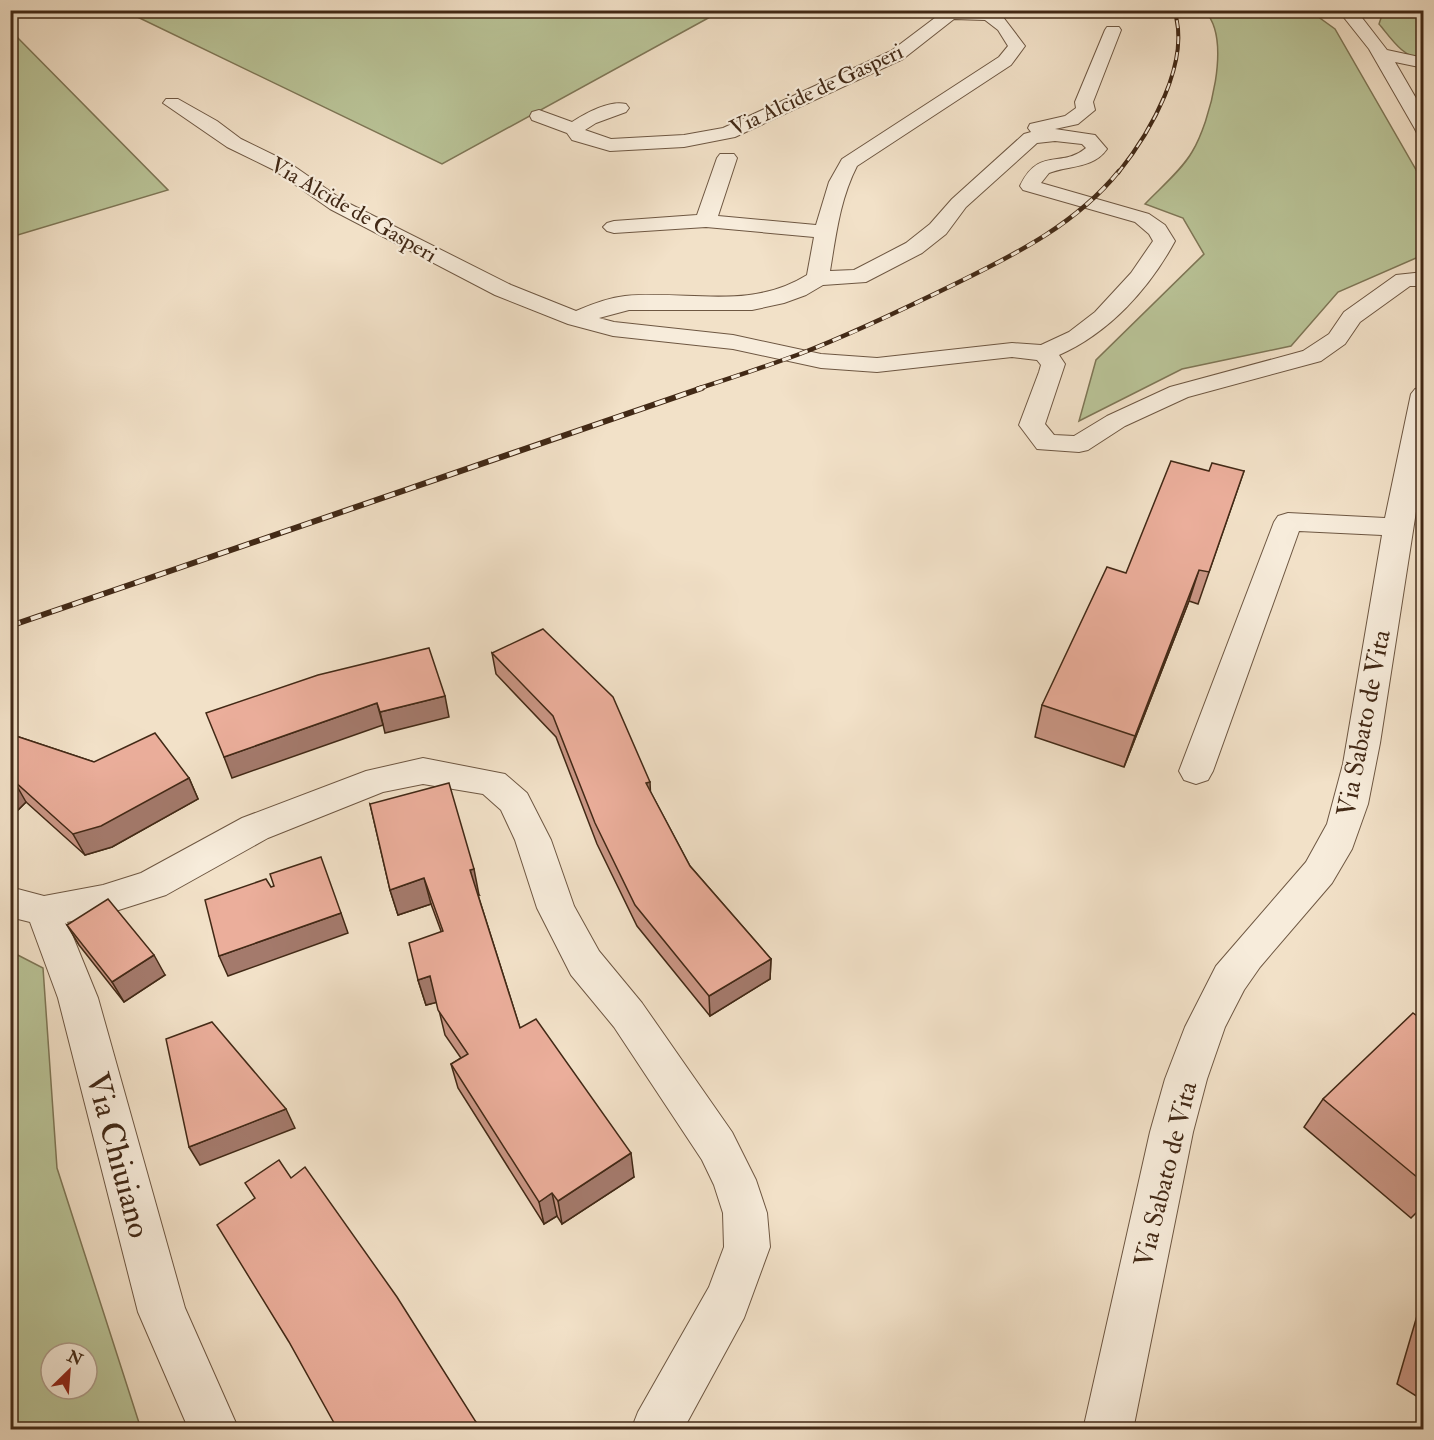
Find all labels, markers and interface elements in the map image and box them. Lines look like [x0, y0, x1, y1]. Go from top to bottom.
street label: Via Alcide de Gasperi [725, 37, 908, 143]
street label: Via Alcide de Gasperi [265, 151, 442, 270]
street label: Via Sabato de Vita [1330, 627, 1398, 819]
street label: Via Chiuiano [77, 1068, 159, 1242]
street label: Via Sabato de Vita [1128, 1078, 1205, 1270]
north arrow [39, 1341, 99, 1401]
text: N [63, 1346, 86, 1371]

